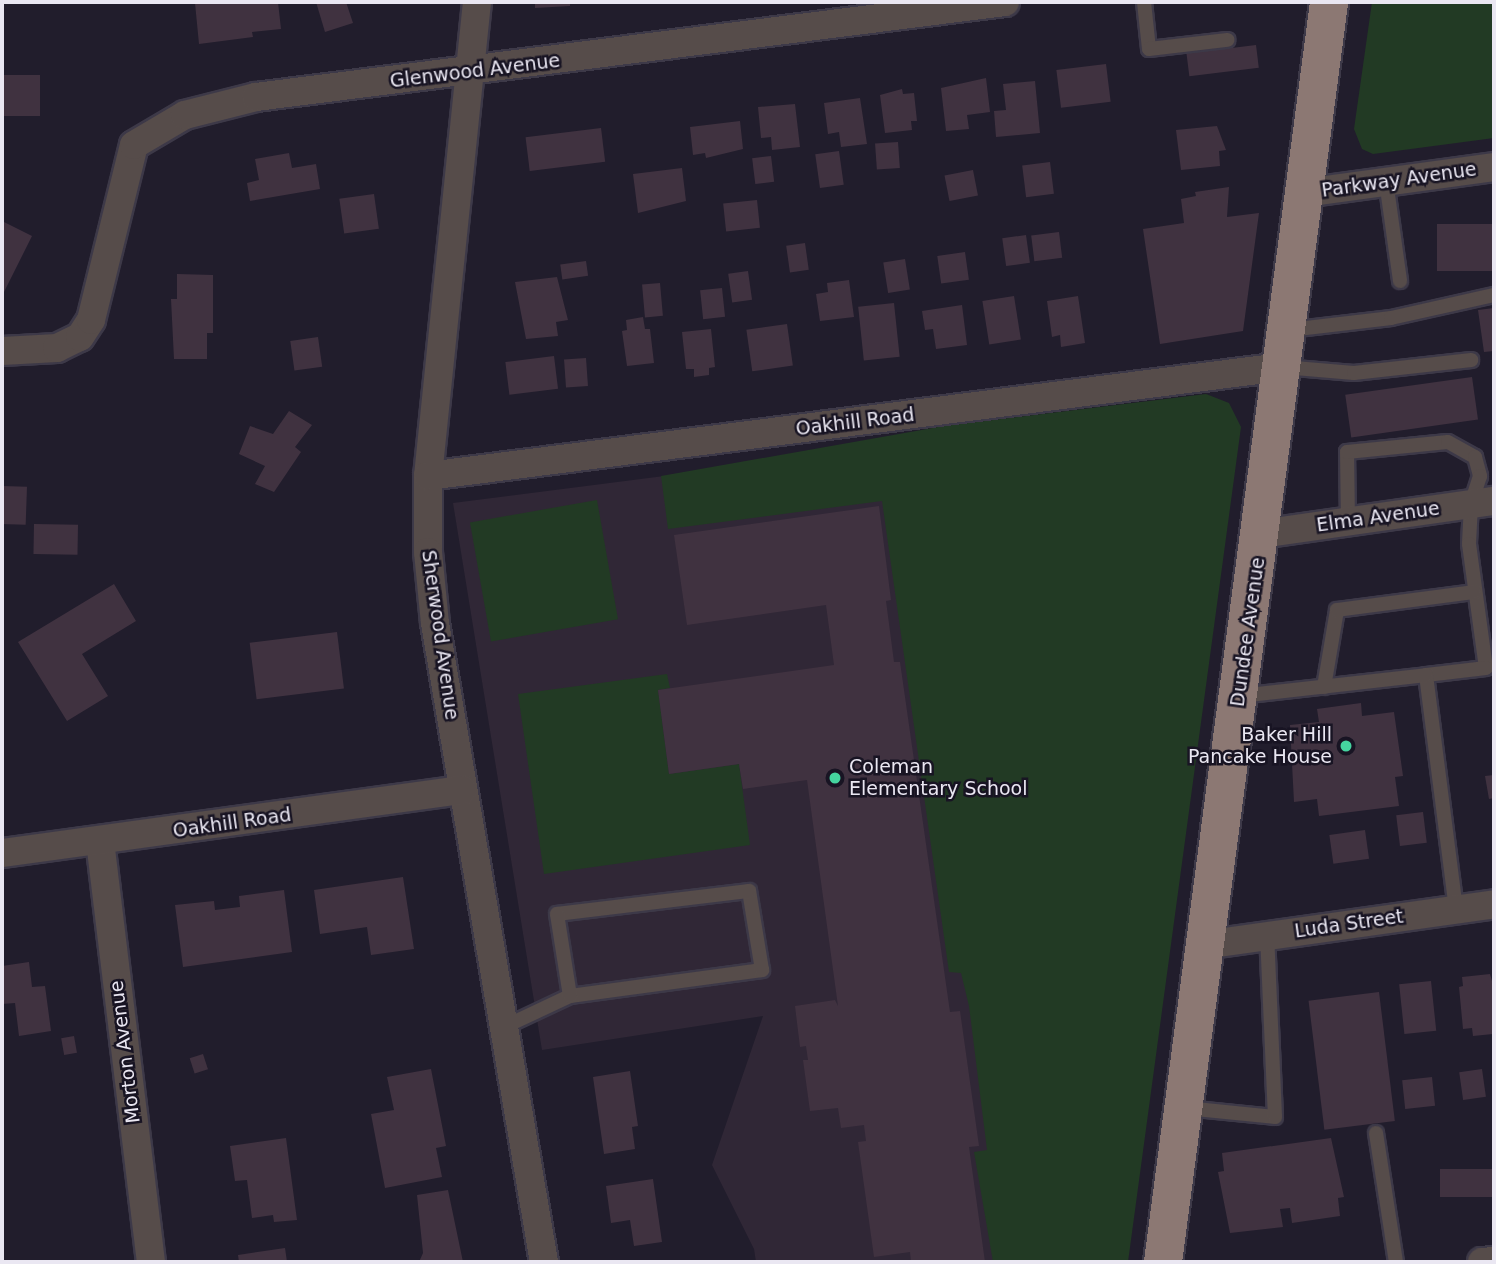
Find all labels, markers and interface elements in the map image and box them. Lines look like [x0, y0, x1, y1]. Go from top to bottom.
street label: Glenwood Avenue [389, 49, 561, 93]
street label: Parkway Avenue [1320, 158, 1478, 202]
street label: Oakhill Road [794, 403, 916, 441]
street label: Elma Avenue [1315, 497, 1441, 537]
street label: Sherwood Avenue [417, 549, 463, 721]
street label: Dundee Avenue [1226, 556, 1270, 708]
place label: Baker Hill Pancake House [1188, 724, 1332, 768]
marker: Baker Hill Pancake House [1338, 738, 1354, 754]
place label: Coleman Elementary School [849, 756, 1027, 800]
marker: Coleman Elementary School [827, 770, 843, 786]
street label: Oakhill Road [171, 803, 293, 843]
street label: Luda Street [1293, 905, 1405, 943]
street label: Morton Avenue [105, 979, 145, 1125]

